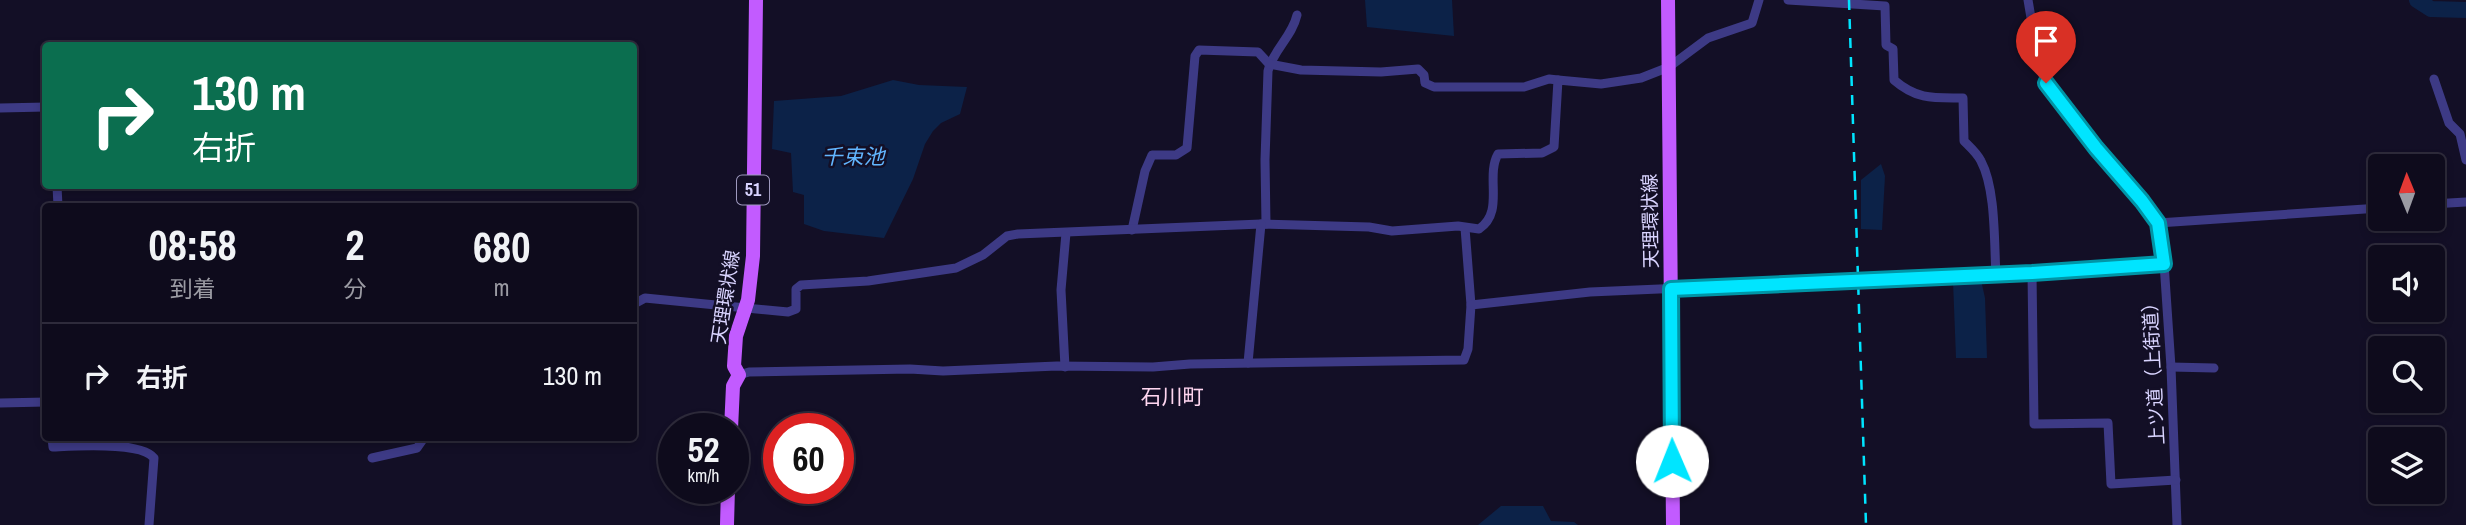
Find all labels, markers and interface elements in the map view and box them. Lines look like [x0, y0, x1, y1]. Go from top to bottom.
pin [2016, 11, 2076, 83]
icon: arrive [2027, 22, 2065, 60]
text: 130 m [192, 59, 306, 125]
icon: right [77, 70, 168, 161]
text: 右折 [192, 126, 256, 169]
water label: 千束池 [822, 142, 886, 171]
north arrow [2368, 154, 2445, 231]
map controls [2368, 154, 2445, 504]
street label: 天理環状線 [1636, 173, 1664, 269]
road number: 51 [737, 176, 769, 204]
text: 08:58 [149, 217, 237, 273]
text: 2 [345, 217, 364, 273]
text: 680 [473, 219, 530, 275]
button: sound [2368, 245, 2445, 322]
street label: 天理環状線 [705, 248, 745, 346]
text: m [494, 272, 510, 303]
text: 到着 [170, 273, 216, 304]
text: 分 [343, 273, 366, 304]
street label: 上ツ道（上街道） [2136, 292, 2170, 446]
button: search [2368, 336, 2445, 413]
icon: right [77, 357, 115, 395]
text: 130 m [543, 358, 602, 393]
text: 右折 [136, 360, 188, 395]
district label: 石川町 [1141, 382, 1204, 411]
speed limit sign: 60 [763, 413, 854, 504]
position arrow [1635, 424, 1709, 498]
text: 52 [688, 426, 719, 473]
button: layers [2368, 427, 2445, 504]
text: km/h [688, 463, 720, 488]

